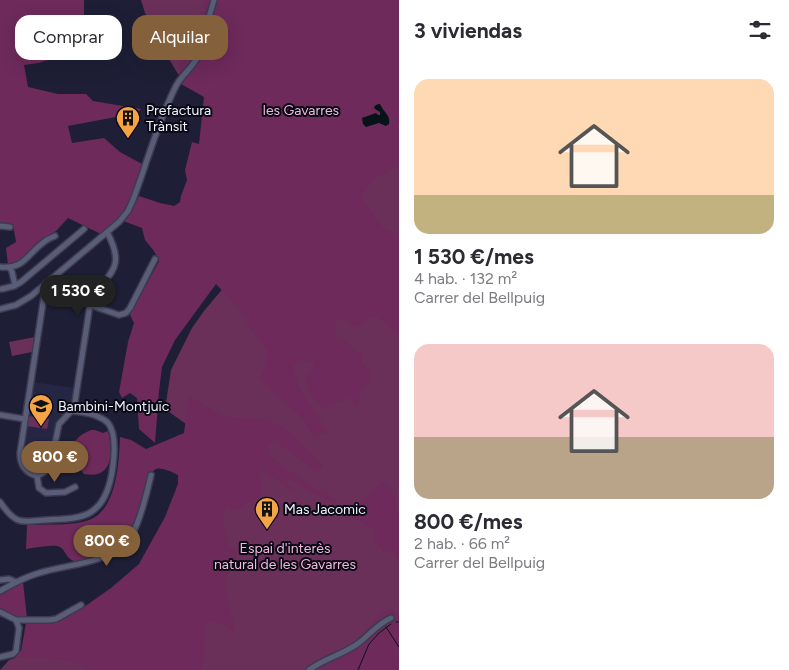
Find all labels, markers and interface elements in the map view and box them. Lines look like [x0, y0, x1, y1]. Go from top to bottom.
chip: Comprar [15, 15, 122, 60]
chip: Alquilar [132, 15, 228, 60]
icon: filters [746, 16, 774, 44]
text: 3 viviendas [414, 18, 522, 43]
place label: Prefactura Trànsit [146, 102, 211, 135]
park label: les Gavarres [263, 102, 339, 119]
building icon: Prefactura Trànsit [115, 105, 141, 139]
icon: home [549, 111, 639, 201]
text: 1 530 €/mes [414, 244, 534, 269]
text: 4 hab. · 132 m² [414, 269, 517, 288]
pin: 1 530 € [32, 274, 124, 317]
text: 1 530 € [51, 281, 105, 300]
text: Carrer del Bellpuig [414, 288, 545, 307]
icon: home [549, 376, 639, 466]
school or university icon: Bambini-Montjuïc [28, 393, 54, 427]
place label: Bambini-Montjuïc [58, 398, 170, 415]
pin: 800 € [20, 440, 90, 483]
text: 800 € [32, 447, 78, 466]
building icon: Mas Jacomic [254, 496, 280, 530]
place label: Mas Jacomic [284, 501, 366, 518]
text: 800 €/mes [414, 509, 522, 534]
pin: 800 € [72, 524, 142, 567]
text: 800 € [84, 531, 130, 550]
text: 2 hab. · 66 m² [414, 534, 510, 553]
park label: Espai d'interès natural de les Gavarres [214, 540, 356, 573]
text: Carrer del Bellpuig [414, 553, 545, 572]

